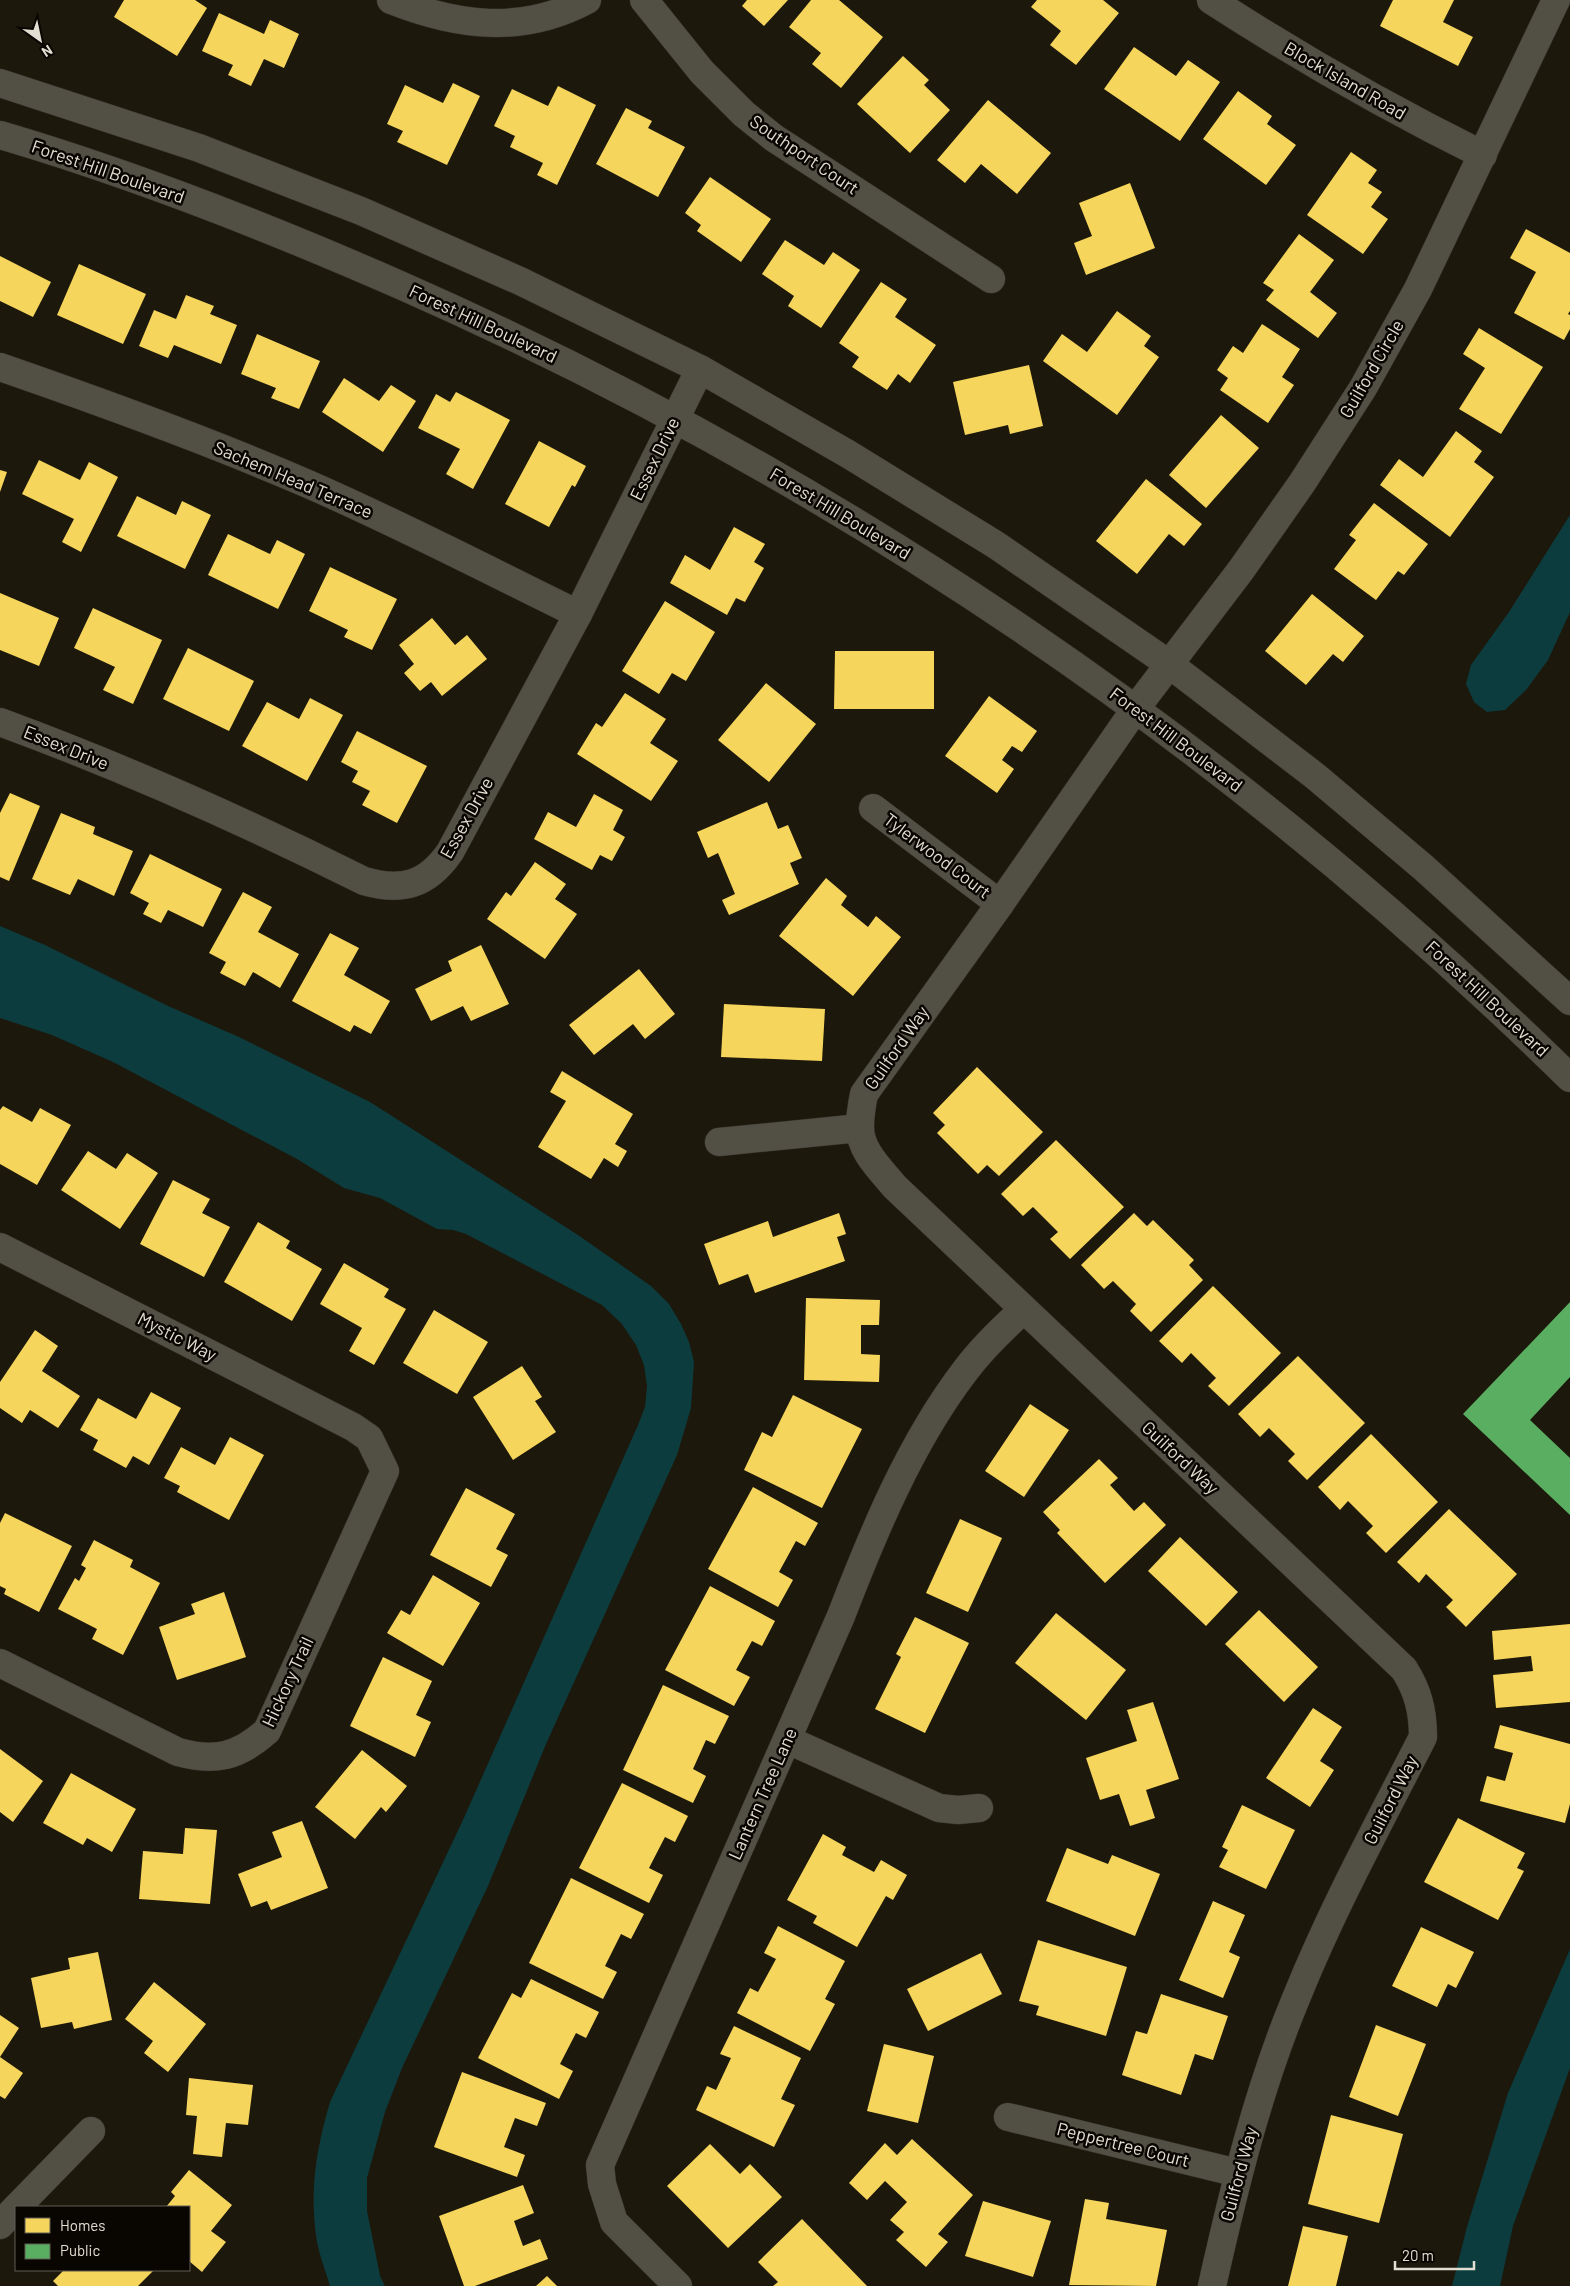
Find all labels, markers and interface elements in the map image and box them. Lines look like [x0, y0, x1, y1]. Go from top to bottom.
north arrow [15, 15, 65, 65]
street label: Block Island Road [1281, 36, 1410, 124]
text: N [39, 42, 56, 61]
street label: Southport Court [746, 110, 863, 199]
street label: Forest Hill Boulevard [29, 135, 188, 208]
street label: Forest Hill Boulevard [406, 279, 561, 367]
street label: Guilford Circle [1334, 315, 1408, 422]
street label: Essex Drive [625, 413, 684, 504]
street label: Sachem Head Terrace [211, 436, 376, 522]
street label: Forest Hill Boulevard [766, 462, 915, 564]
street label: Forest Hill Boulevard [1106, 682, 1247, 796]
street label: Essex Drive [21, 720, 112, 774]
street label: Essex Drive [435, 773, 497, 862]
street label: Tylerwood Court [880, 808, 995, 903]
street label: Forest Hill Boulevard [1422, 936, 1554, 1061]
street label: Guilford Way [859, 1001, 933, 1093]
street label: Mystic Way [134, 1307, 221, 1365]
street label: Guilford Way [1138, 1416, 1224, 1498]
street label: Hickory Trail [257, 1633, 318, 1730]
street label: Lantern Tree Lane [723, 1724, 801, 1863]
street label: Guilford Way [1358, 1751, 1422, 1848]
street label: Peppertree Court [1055, 2117, 1192, 2171]
street label: Guilford Way [1215, 2124, 1261, 2223]
legend [15, 2206, 190, 2271]
text: Homes [60, 2216, 105, 2234]
scale bar [1395, 2238, 1474, 2270]
text: Public [60, 2241, 100, 2259]
text: 20 m [1402, 2246, 1434, 2264]

